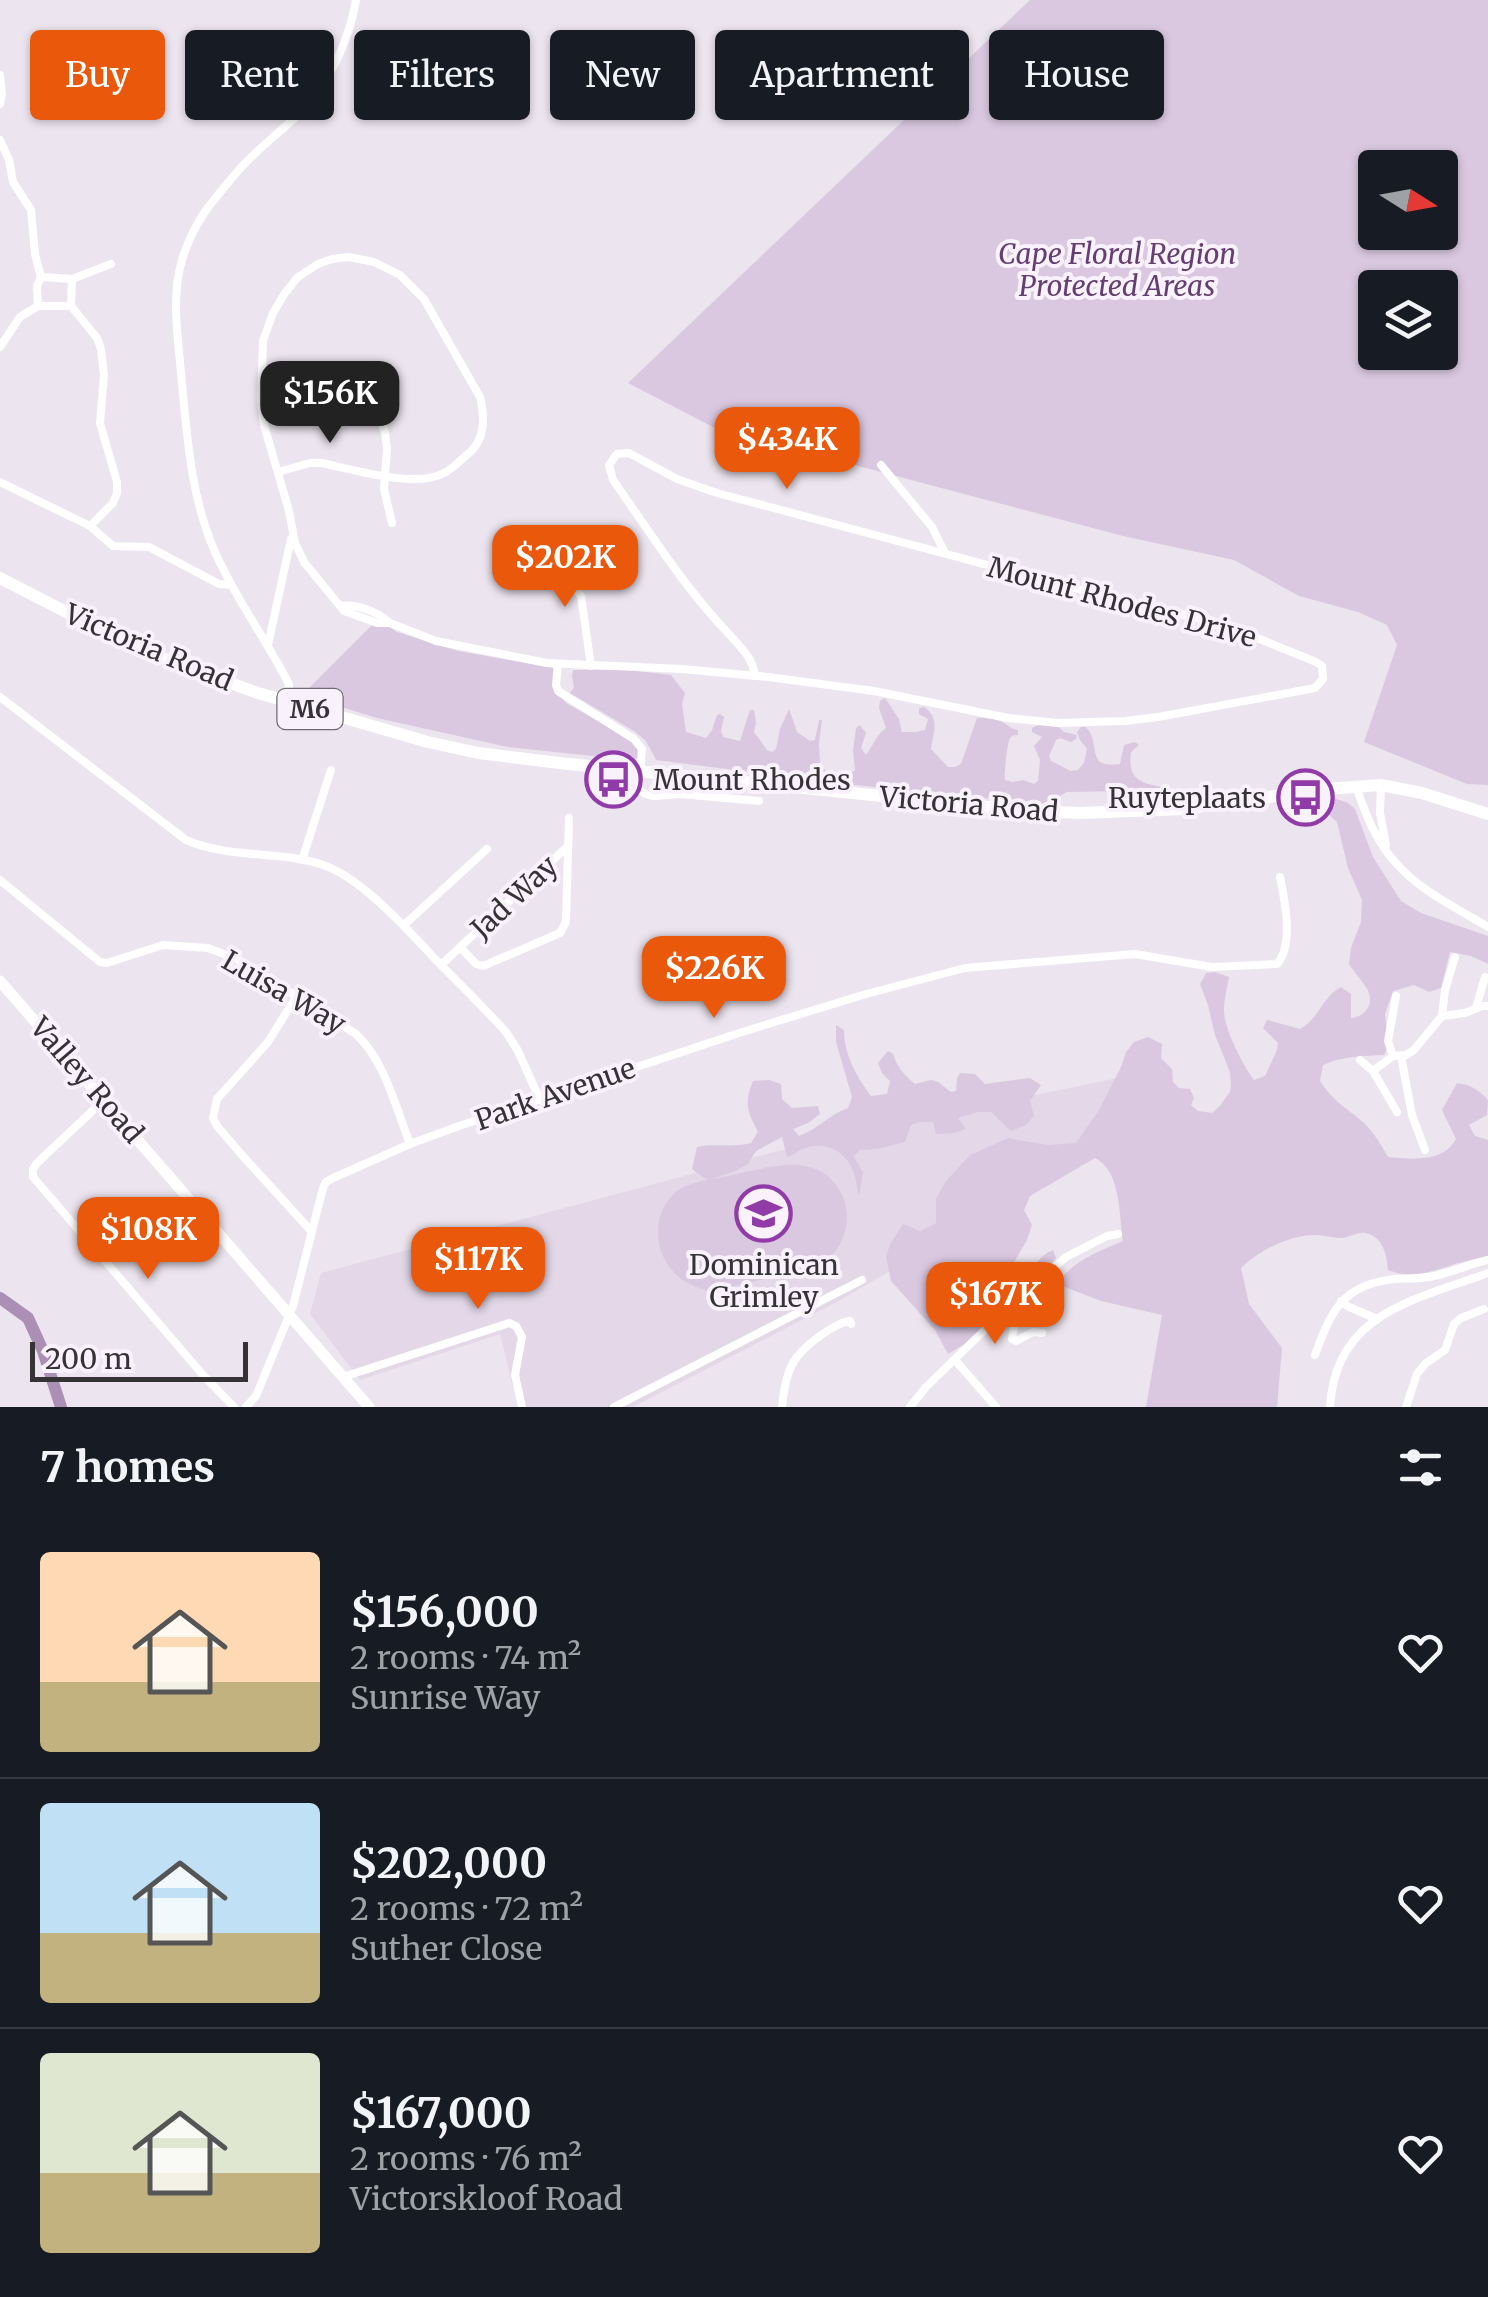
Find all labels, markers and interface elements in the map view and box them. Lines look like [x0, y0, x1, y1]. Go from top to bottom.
chip: Buy [30, 30, 165, 120]
chip: Rent [185, 30, 334, 120]
chip: Filters [354, 30, 530, 120]
chip: New [550, 30, 695, 120]
chip: Apartment [715, 30, 969, 120]
chip: House [989, 30, 1164, 120]
north arrow [1358, 150, 1458, 250]
map controls [1358, 150, 1458, 370]
park label: Cape Floral Region Protected Areas [998, 236, 1236, 304]
button: layers [1358, 270, 1458, 370]
pin: $156K [260, 361, 400, 446]
text: $156K [282, 373, 378, 413]
pin: $434K [717, 407, 857, 492]
text: $434K [737, 419, 837, 459]
pin: $202K [495, 525, 635, 610]
text: $202K [514, 537, 616, 577]
street label: Mount Rhodes Drive [984, 549, 1260, 655]
street label: Victoria Road [58, 595, 239, 699]
road number: M6 [278, 689, 342, 729]
bus stop icon: Mount Rhodes [584, 750, 644, 810]
place label: Mount Rhodes [653, 762, 851, 798]
bus stop icon: Ruyteplaats [1275, 768, 1335, 828]
street label: Victoria Road [877, 778, 1060, 830]
place label: Ruyteplaats [1108, 780, 1266, 816]
street label: Jad Way [462, 847, 565, 947]
pin: $226K [644, 936, 784, 1021]
street label: Luisa Way [216, 942, 353, 1042]
text: $226K [664, 948, 764, 988]
street label: Valley Road [22, 1009, 152, 1150]
street label: Park Avenue [470, 1050, 640, 1138]
school or university icon: Dominican Grimley [734, 1184, 794, 1244]
pin: $108K [78, 1197, 218, 1282]
text: $108K [99, 1209, 197, 1249]
pin: $117K [408, 1227, 548, 1312]
text: $117K [433, 1239, 523, 1279]
place label: Dominican Grimley [689, 1247, 839, 1315]
pin: $167K [925, 1262, 1065, 1347]
text: $167K [948, 1274, 1042, 1314]
scale bar [30, 1337, 248, 1382]
text: 200 m [45, 1341, 132, 1377]
icon: filters [1393, 1440, 1448, 1495]
text: 7 homes [40, 1441, 215, 1493]
text: $156,000 [350, 1586, 539, 1638]
icon: home [120, 1592, 240, 1712]
icon: heart [1393, 1625, 1448, 1680]
text: 2 rooms · 74 m² [350, 1638, 581, 1678]
text: Sunrise Way [350, 1678, 540, 1718]
text: $202,000 [350, 1837, 547, 1889]
icon: home [120, 1843, 240, 1963]
icon: heart [1393, 1876, 1448, 1931]
text: 2 rooms · 72 m² [350, 1889, 583, 1929]
text: Suther Close [350, 1929, 542, 1969]
text: $167,000 [350, 2087, 532, 2139]
icon: home [120, 2093, 240, 2213]
icon: heart [1393, 2126, 1448, 2181]
text: 2 rooms · 76 m² [350, 2139, 582, 2179]
text: Victorskloof Road [350, 2179, 623, 2219]

